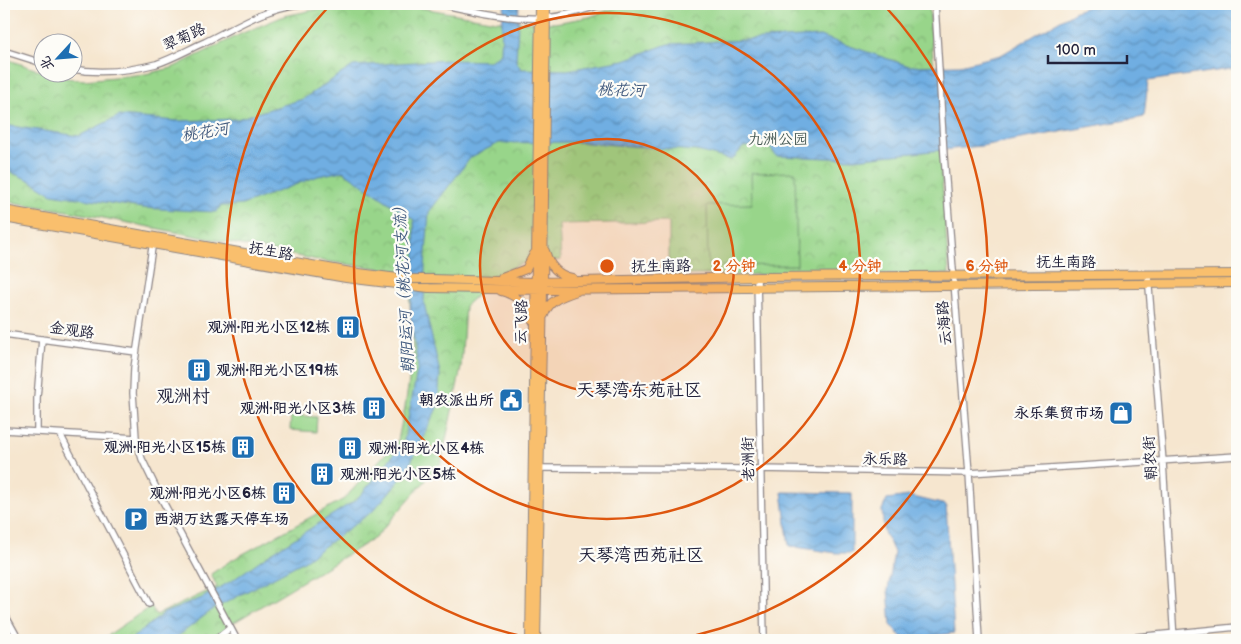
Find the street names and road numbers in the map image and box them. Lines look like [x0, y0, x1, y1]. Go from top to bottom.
street label: 翠菊路 [160, 19, 209, 56]
street label: 抚生路 [247, 238, 295, 265]
street label: 抚生南路 [1036, 253, 1096, 272]
street label: 抚生南路 [631, 256, 691, 277]
street label: 云飞路 [512, 299, 531, 345]
street label: 云海路 [933, 300, 956, 346]
street label: 金观路 [48, 318, 96, 343]
street label: 朝农街 [1139, 435, 1162, 481]
street label: 老洲街 [739, 436, 758, 482]
street label: 永乐路 [862, 450, 908, 469]

